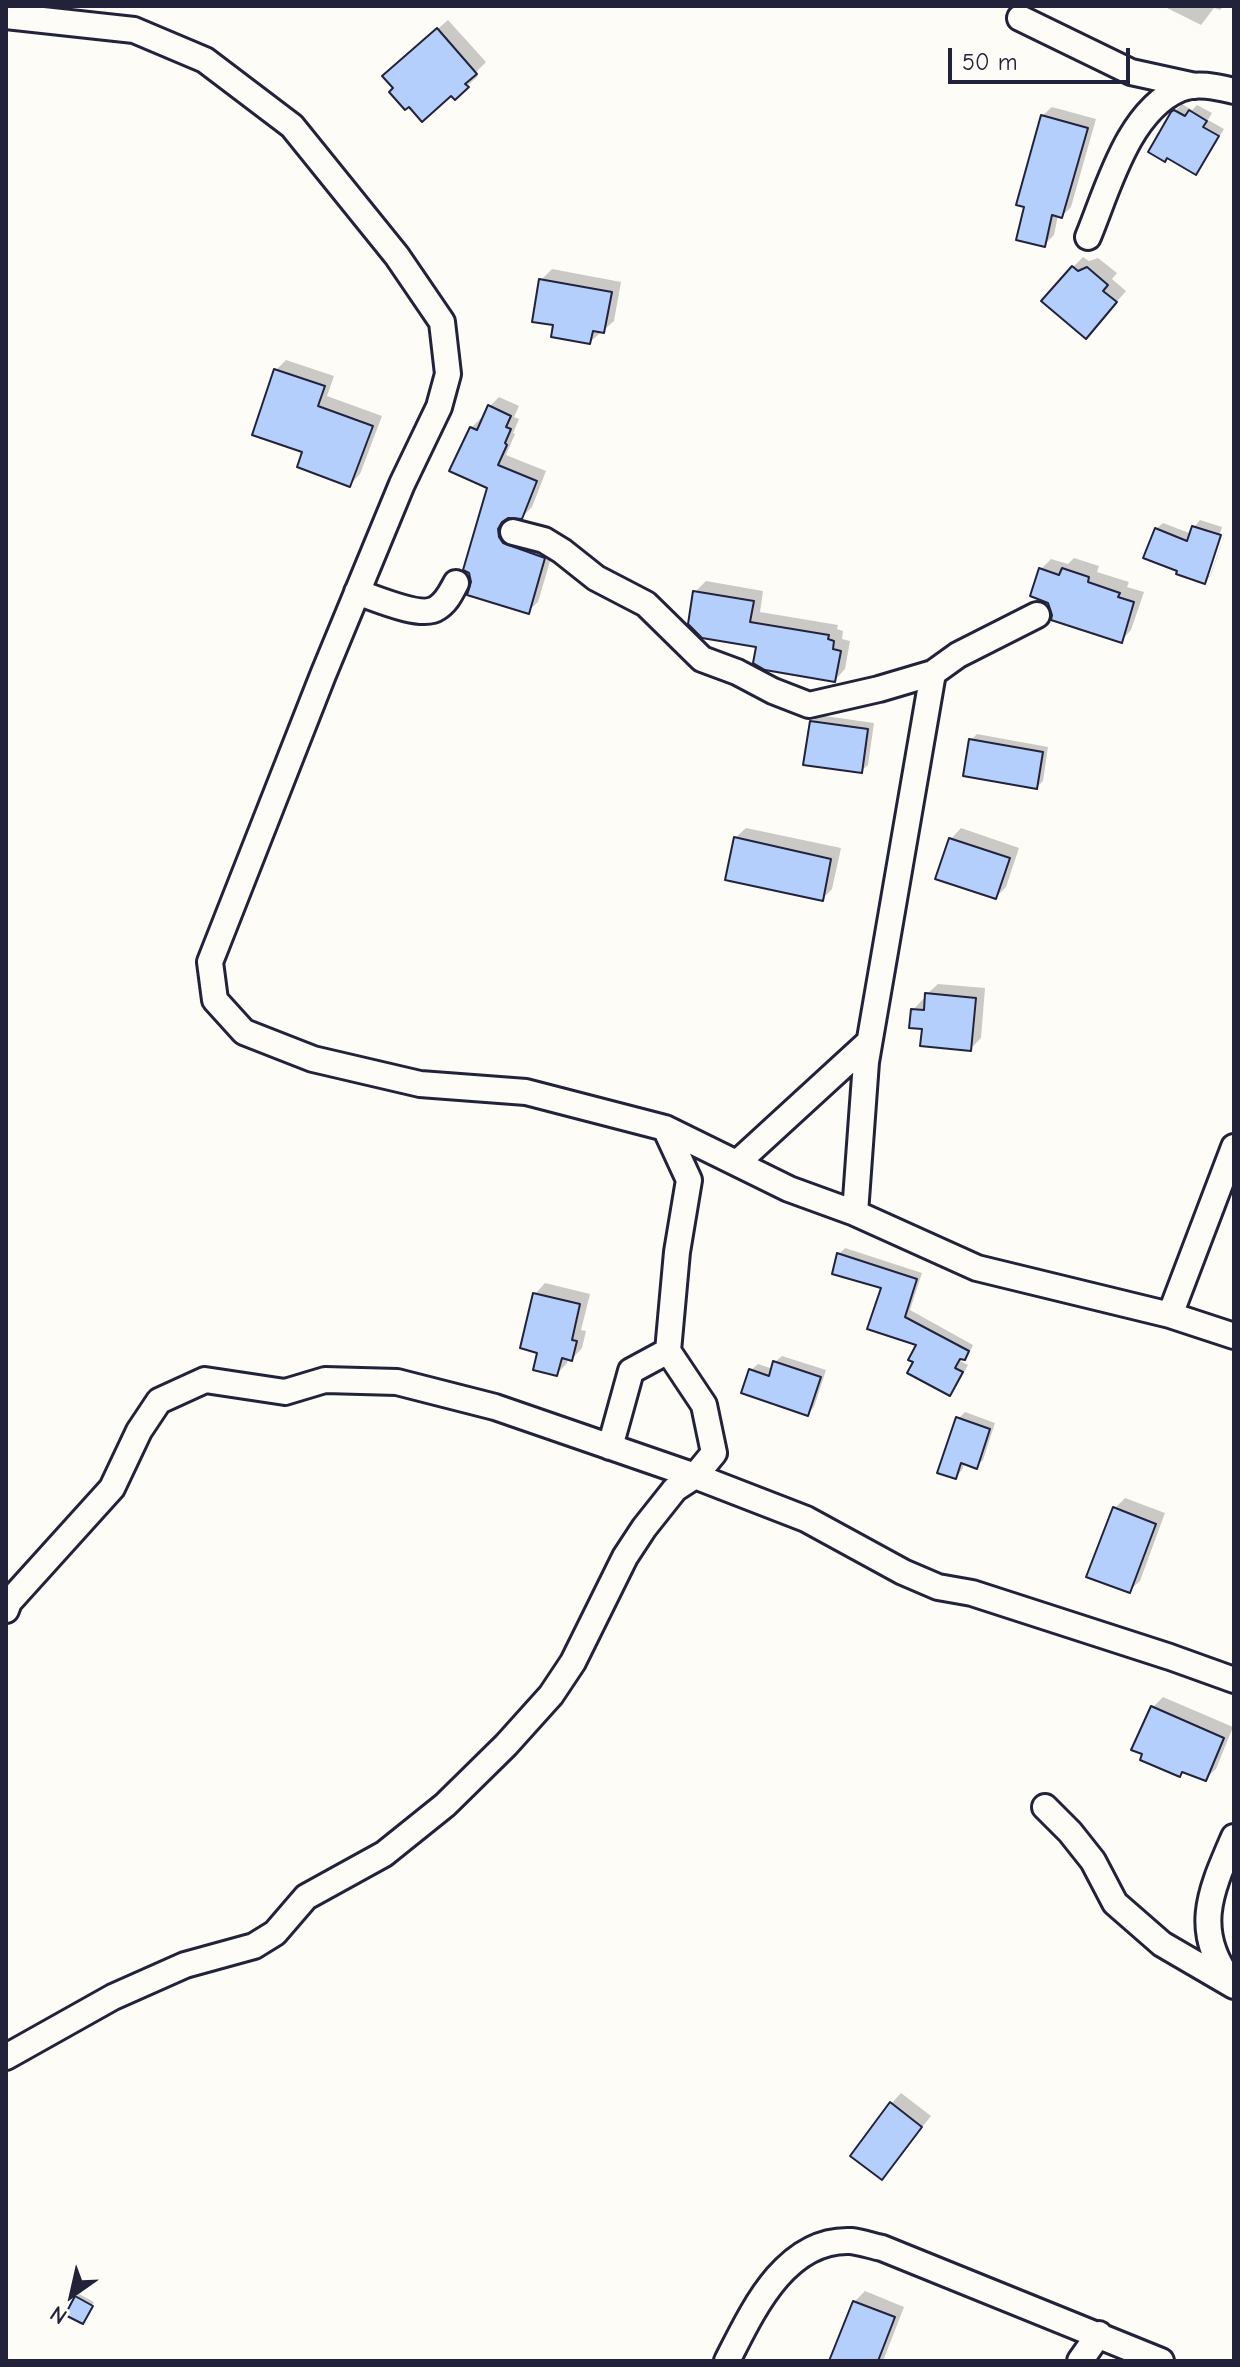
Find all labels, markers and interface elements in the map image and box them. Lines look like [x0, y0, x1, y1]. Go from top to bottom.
scale bar [952, 32, 1134, 82]
text: 50 m [962, 48, 1018, 76]
north arrow [32, 2255, 112, 2335]
text: N [45, 2300, 72, 2330]

